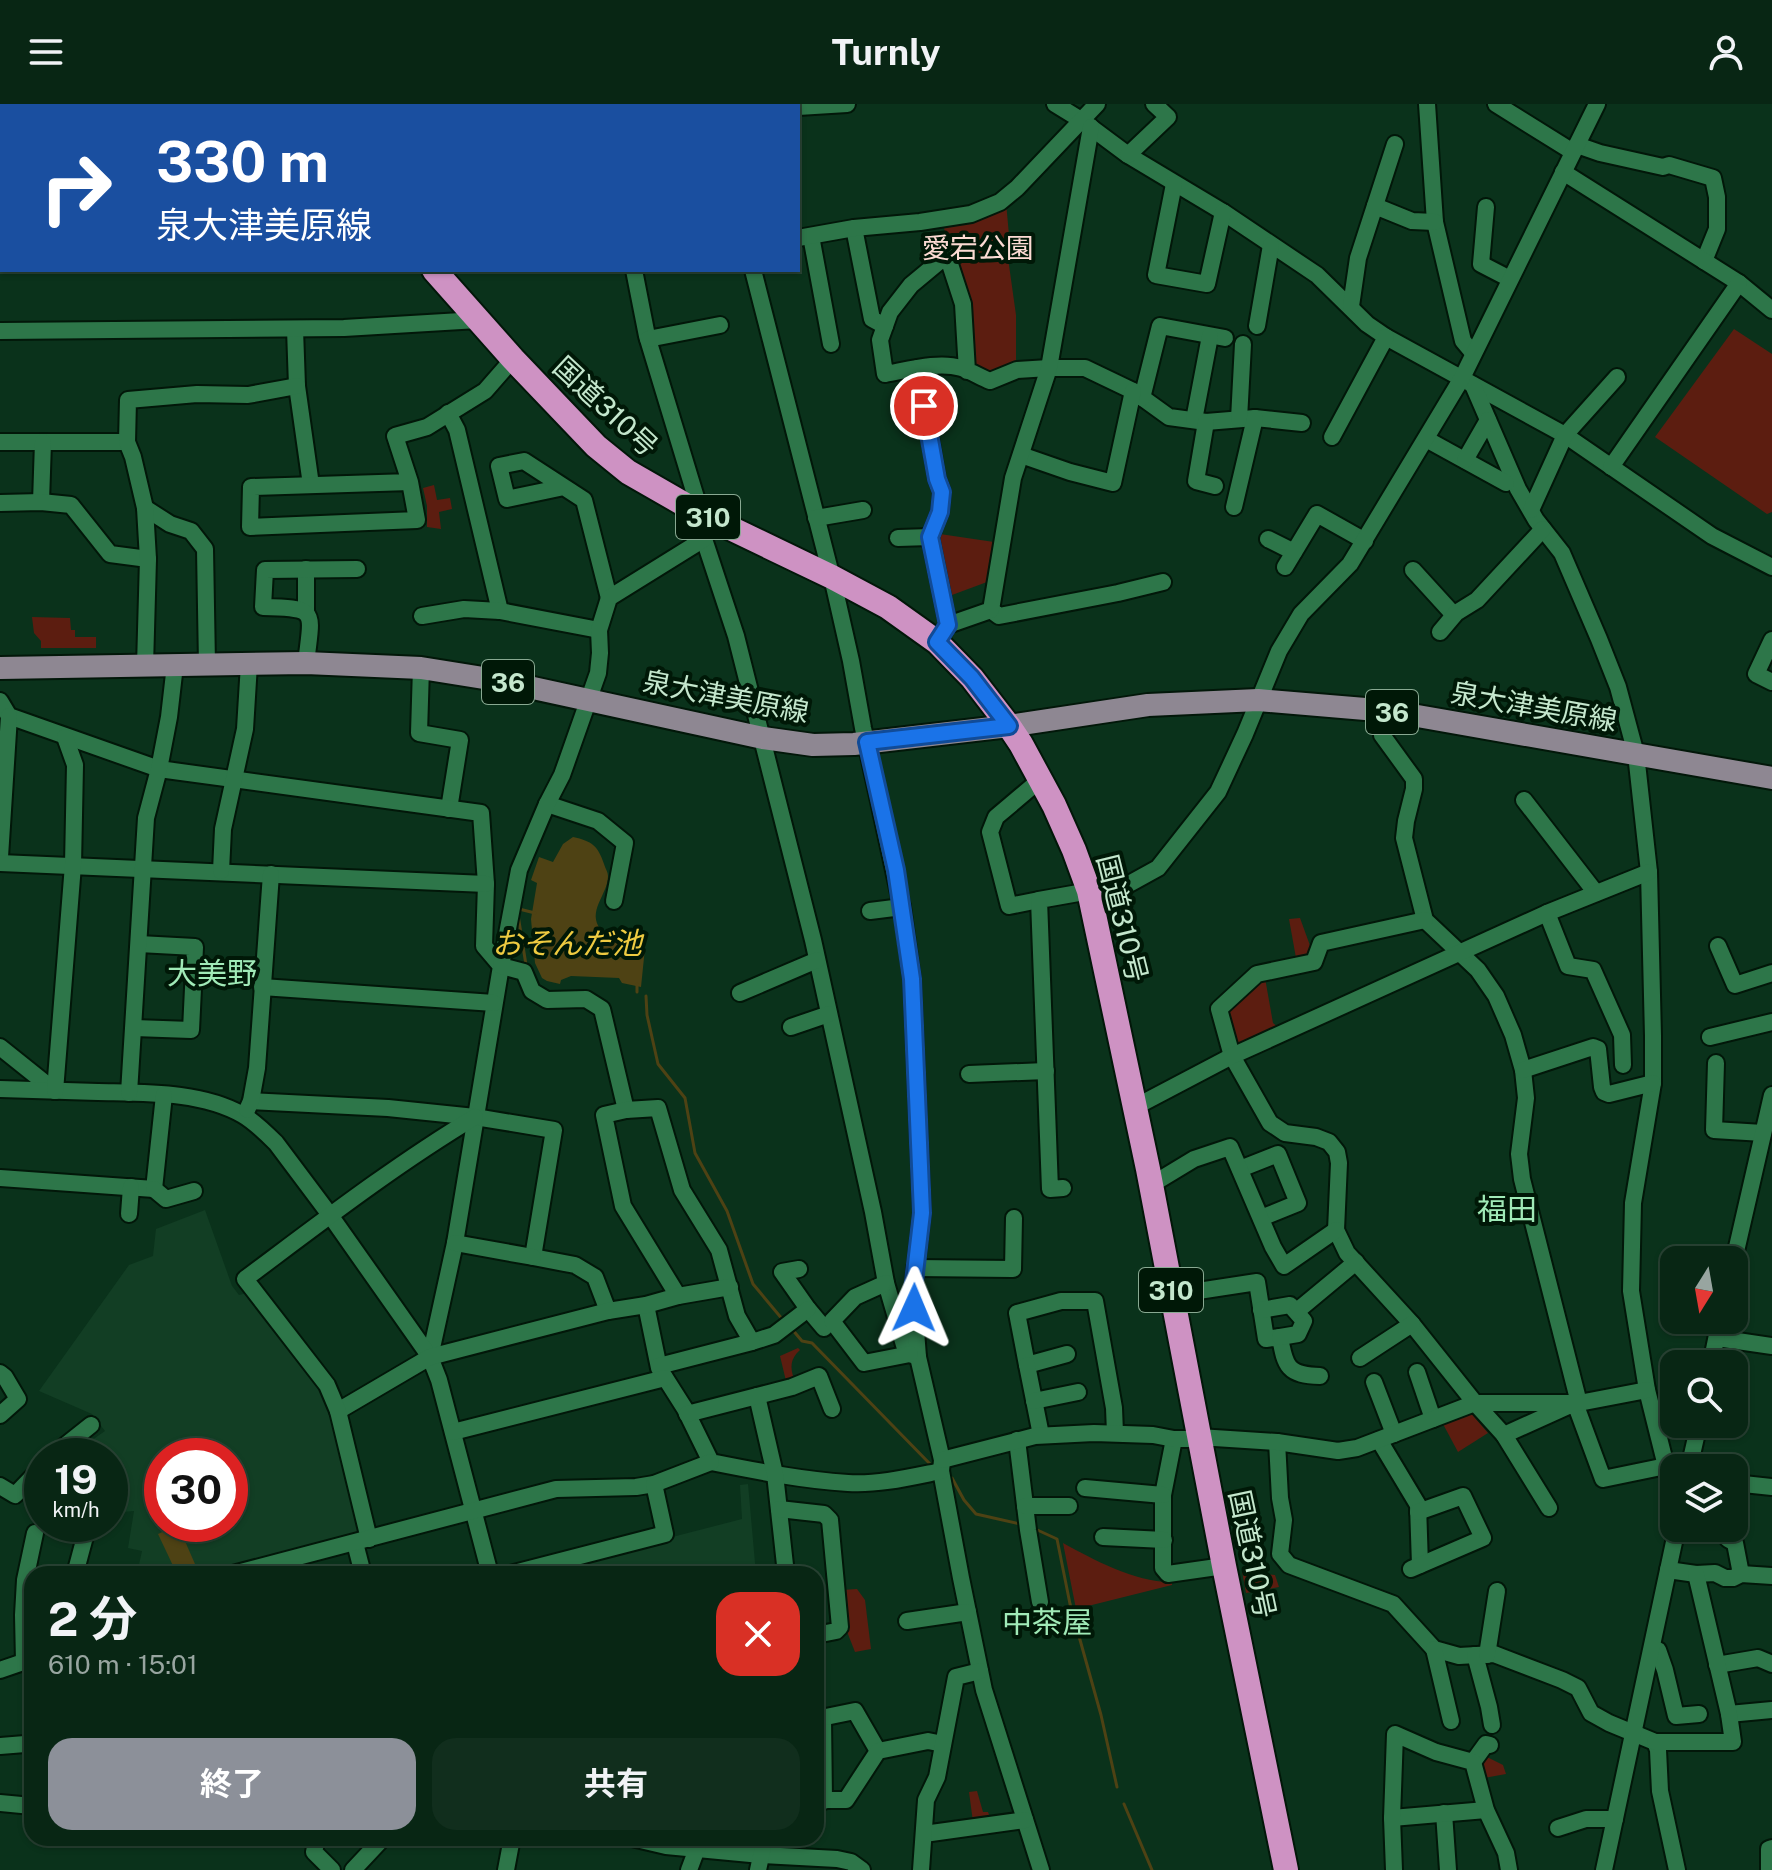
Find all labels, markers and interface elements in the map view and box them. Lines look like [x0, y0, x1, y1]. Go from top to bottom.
icon: menu [24, 30, 68, 74]
icon: person [1704, 30, 1748, 74]
text: Turnly [832, 31, 940, 73]
text: 330 m [156, 129, 329, 195]
icon: right [24, 136, 128, 240]
text: 泉大津美原線 [156, 204, 372, 246]
park label: 愛宕公園 [922, 231, 1034, 264]
street label: 国道310号 [547, 350, 665, 462]
pin [890, 372, 958, 440]
icon: arrive [902, 384, 946, 428]
road number: 310 [676, 495, 740, 539]
road number: 36 [482, 660, 534, 704]
street label: 泉大津美原線 [640, 664, 812, 728]
street label: 泉大津美原線 [1448, 675, 1620, 737]
road number: 36 [1366, 690, 1418, 734]
street label: 国道310号 [1091, 851, 1155, 985]
water label: おそんだ池 [492, 925, 645, 961]
district label: 大美野 [167, 955, 257, 991]
district label: 福田 [1477, 1191, 1537, 1227]
north arrow [1660, 1246, 1748, 1334]
map controls [1660, 1246, 1748, 1542]
position arrow [872, 1266, 956, 1350]
road number: 310 [1139, 1268, 1203, 1312]
button: search [1660, 1350, 1748, 1438]
speed limit sign: 30 [144, 1438, 248, 1542]
button: layers [1660, 1454, 1748, 1542]
text: 19 [54, 1456, 98, 1503]
street label: 国道310号 [1223, 1487, 1283, 1621]
text: km/h [52, 1498, 100, 1522]
text: 2 分 [48, 1590, 137, 1647]
button: close [716, 1592, 800, 1676]
district label: 中茶屋 [1002, 1604, 1092, 1640]
text: 610 m · 15:01 [48, 1649, 198, 1680]
button: 終了 [48, 1738, 416, 1830]
button: 共有 [432, 1738, 800, 1830]

